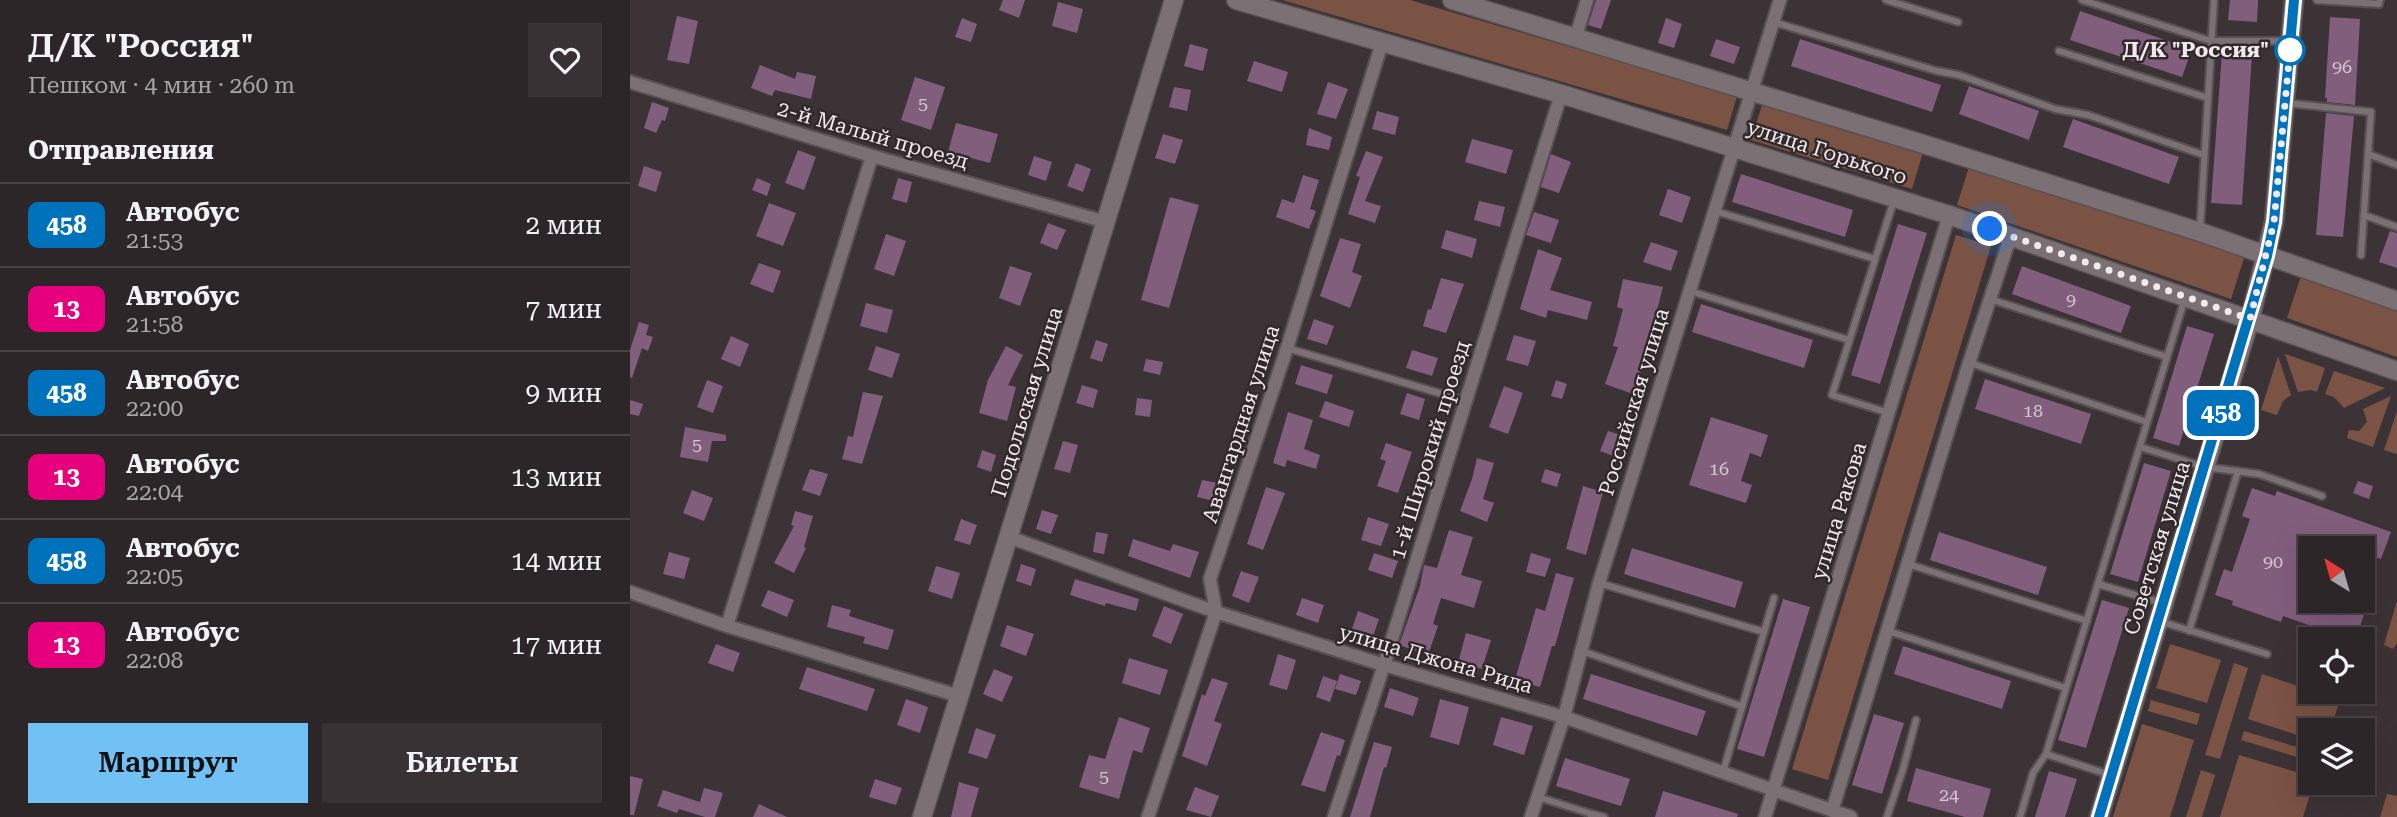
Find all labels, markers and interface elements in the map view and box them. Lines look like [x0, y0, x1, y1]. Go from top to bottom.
button: heart [528, 23, 602, 97]
text: Д/К "Россия" [28, 26, 254, 65]
marker: Д/К "Россия" [2275, 35, 2305, 65]
place label: Д/К "Россия" [2123, 38, 2269, 62]
house number: 96 [2332, 56, 2352, 77]
text: Пешком · 4 мин · 260 m [28, 72, 295, 99]
house number: 5 [918, 93, 928, 114]
street label: 2-й Малый проезд [775, 96, 971, 174]
street label: улица Горького [1744, 115, 1910, 189]
text: Отправления [28, 135, 214, 165]
text: Автобус [126, 197, 240, 227]
text: 2 мин [525, 210, 602, 240]
text: 458 [46, 211, 87, 239]
your location [1972, 211, 2007, 246]
text: 21:53 [126, 227, 183, 254]
text: Автобус [126, 281, 240, 311]
house number: 9 [2066, 289, 2076, 310]
text: 7 мин [525, 294, 602, 324]
text: 13 [53, 295, 80, 323]
street label: Подольская улица [987, 303, 1068, 500]
street label: Российская улица [1594, 305, 1674, 499]
text: 21:58 [126, 311, 183, 338]
street label: Авангардная улица [1198, 321, 1285, 526]
street label: 1-й Широкий проезд [1385, 338, 1475, 562]
text: Автобус [126, 365, 240, 395]
text: 9 мин [525, 378, 602, 408]
text: 458 [46, 379, 87, 407]
line badge: 458 [2181, 390, 2261, 436]
text: 22:00 [126, 395, 183, 422]
text: 458 [2201, 399, 2241, 427]
house number: 18 [2023, 400, 2043, 421]
house number: 5 [692, 434, 702, 455]
street label: улица Ракова [1807, 439, 1871, 583]
text: Автобус [126, 449, 240, 479]
house number: 16 [1709, 458, 1729, 479]
street label: Советская улица [2119, 458, 2195, 638]
text: 13 мин [511, 462, 602, 492]
text: 13 [53, 463, 80, 491]
text: 22:04 [126, 479, 183, 506]
text: Автобус [126, 533, 240, 563]
north arrow [2298, 536, 2375, 612]
map controls [2298, 536, 2375, 795]
text: 14 мин [511, 546, 602, 576]
text: 458 [46, 547, 87, 575]
house number: 90 [2263, 551, 2283, 572]
text: 22:05 [126, 563, 183, 590]
text: Автобус [126, 617, 240, 647]
street label: улица Джона Рида [1336, 620, 1536, 698]
button: locate [2298, 627, 2375, 704]
text: 17 мин [511, 630, 602, 660]
text: 13 [53, 631, 80, 659]
text: 22:08 [126, 647, 183, 674]
button: layers [2298, 718, 2375, 795]
button: Маршрут [28, 723, 308, 803]
button: Билеты [322, 723, 602, 803]
house number: 5 [1099, 766, 1109, 787]
house number: 24 [1939, 784, 1959, 805]

